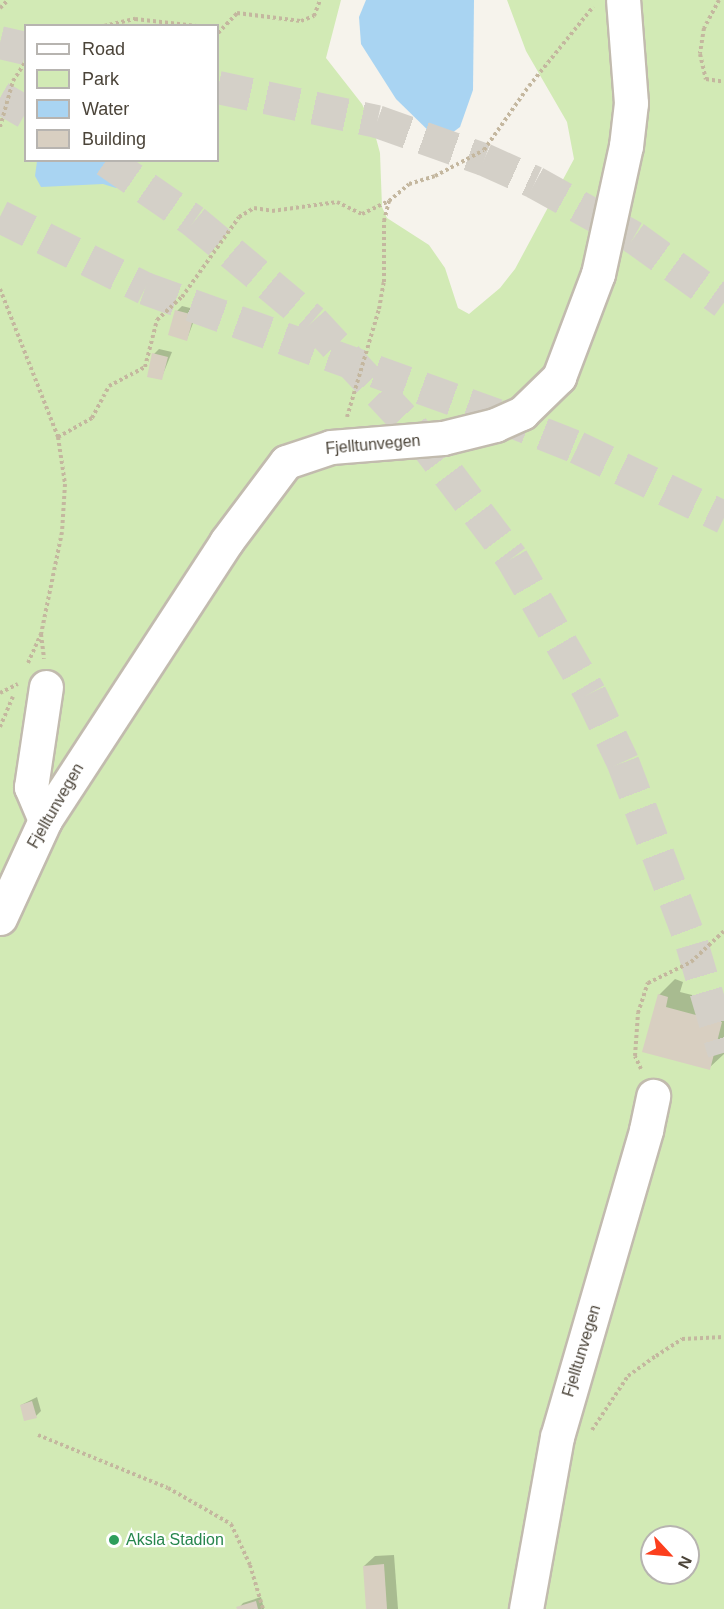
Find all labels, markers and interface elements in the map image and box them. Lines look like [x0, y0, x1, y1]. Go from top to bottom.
legend [24, 24, 219, 162]
text: Road [82, 39, 125, 59]
text: Park [82, 69, 119, 89]
text: Water [82, 99, 129, 119]
text: Building [82, 129, 146, 149]
street label: Fjelltunvegen [325, 431, 421, 459]
street label: Fjelltunvegen [24, 760, 88, 852]
street label: Fjelltunvegen [559, 1303, 605, 1399]
north arrow [640, 1525, 700, 1585]
place label: Aksla Stadion [126, 1530, 224, 1550]
marker: Aksla Stadion [107, 1533, 121, 1547]
text: N [675, 1553, 695, 1571]

